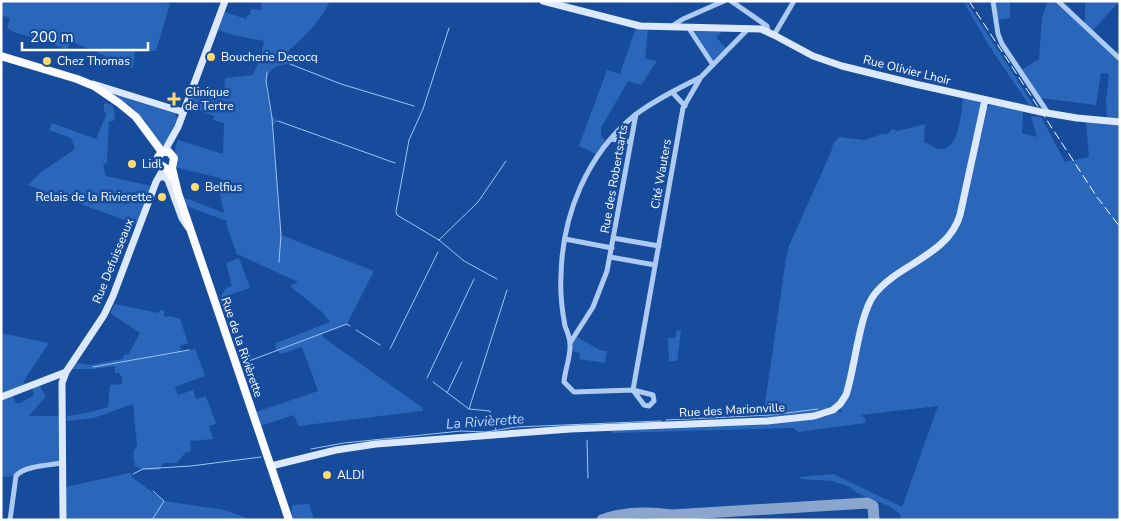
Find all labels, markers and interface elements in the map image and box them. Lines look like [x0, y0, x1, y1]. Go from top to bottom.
scale bar [22, 20, 149, 52]
text: 200 m [30, 27, 74, 47]
place label: Boucherie Decocq [221, 49, 318, 65]
marker: Boucherie Decocq [205, 51, 217, 63]
street label: Rue Olivier Lhoir [862, 51, 953, 89]
place label: Chez Thomas [57, 53, 130, 69]
marker: Chez Thomas [41, 55, 53, 67]
place label: Clinique de Tertre [185, 84, 234, 114]
marker: Clinique de Tertre [167, 92, 181, 106]
street label: Rue des Robertsarts [597, 123, 631, 235]
street label: Cité Wauters [647, 138, 675, 210]
place label: Lidl [142, 156, 162, 172]
marker: Lidl [126, 158, 138, 170]
place label: Belfius [205, 179, 242, 195]
marker: Belfius [189, 181, 201, 193]
place label: Relais de la Rivierette [35, 189, 152, 205]
marker: Relais de la Rivierette [156, 191, 168, 203]
street label: Rue Defuisseaux [89, 215, 138, 306]
street label: Rue de la Rivièrette [217, 295, 267, 399]
street label: Rue des Marionville [679, 399, 785, 421]
water label: La Rivièrette [445, 409, 525, 434]
place label: ALDI [337, 467, 364, 483]
marker: ALDI [321, 469, 333, 481]

